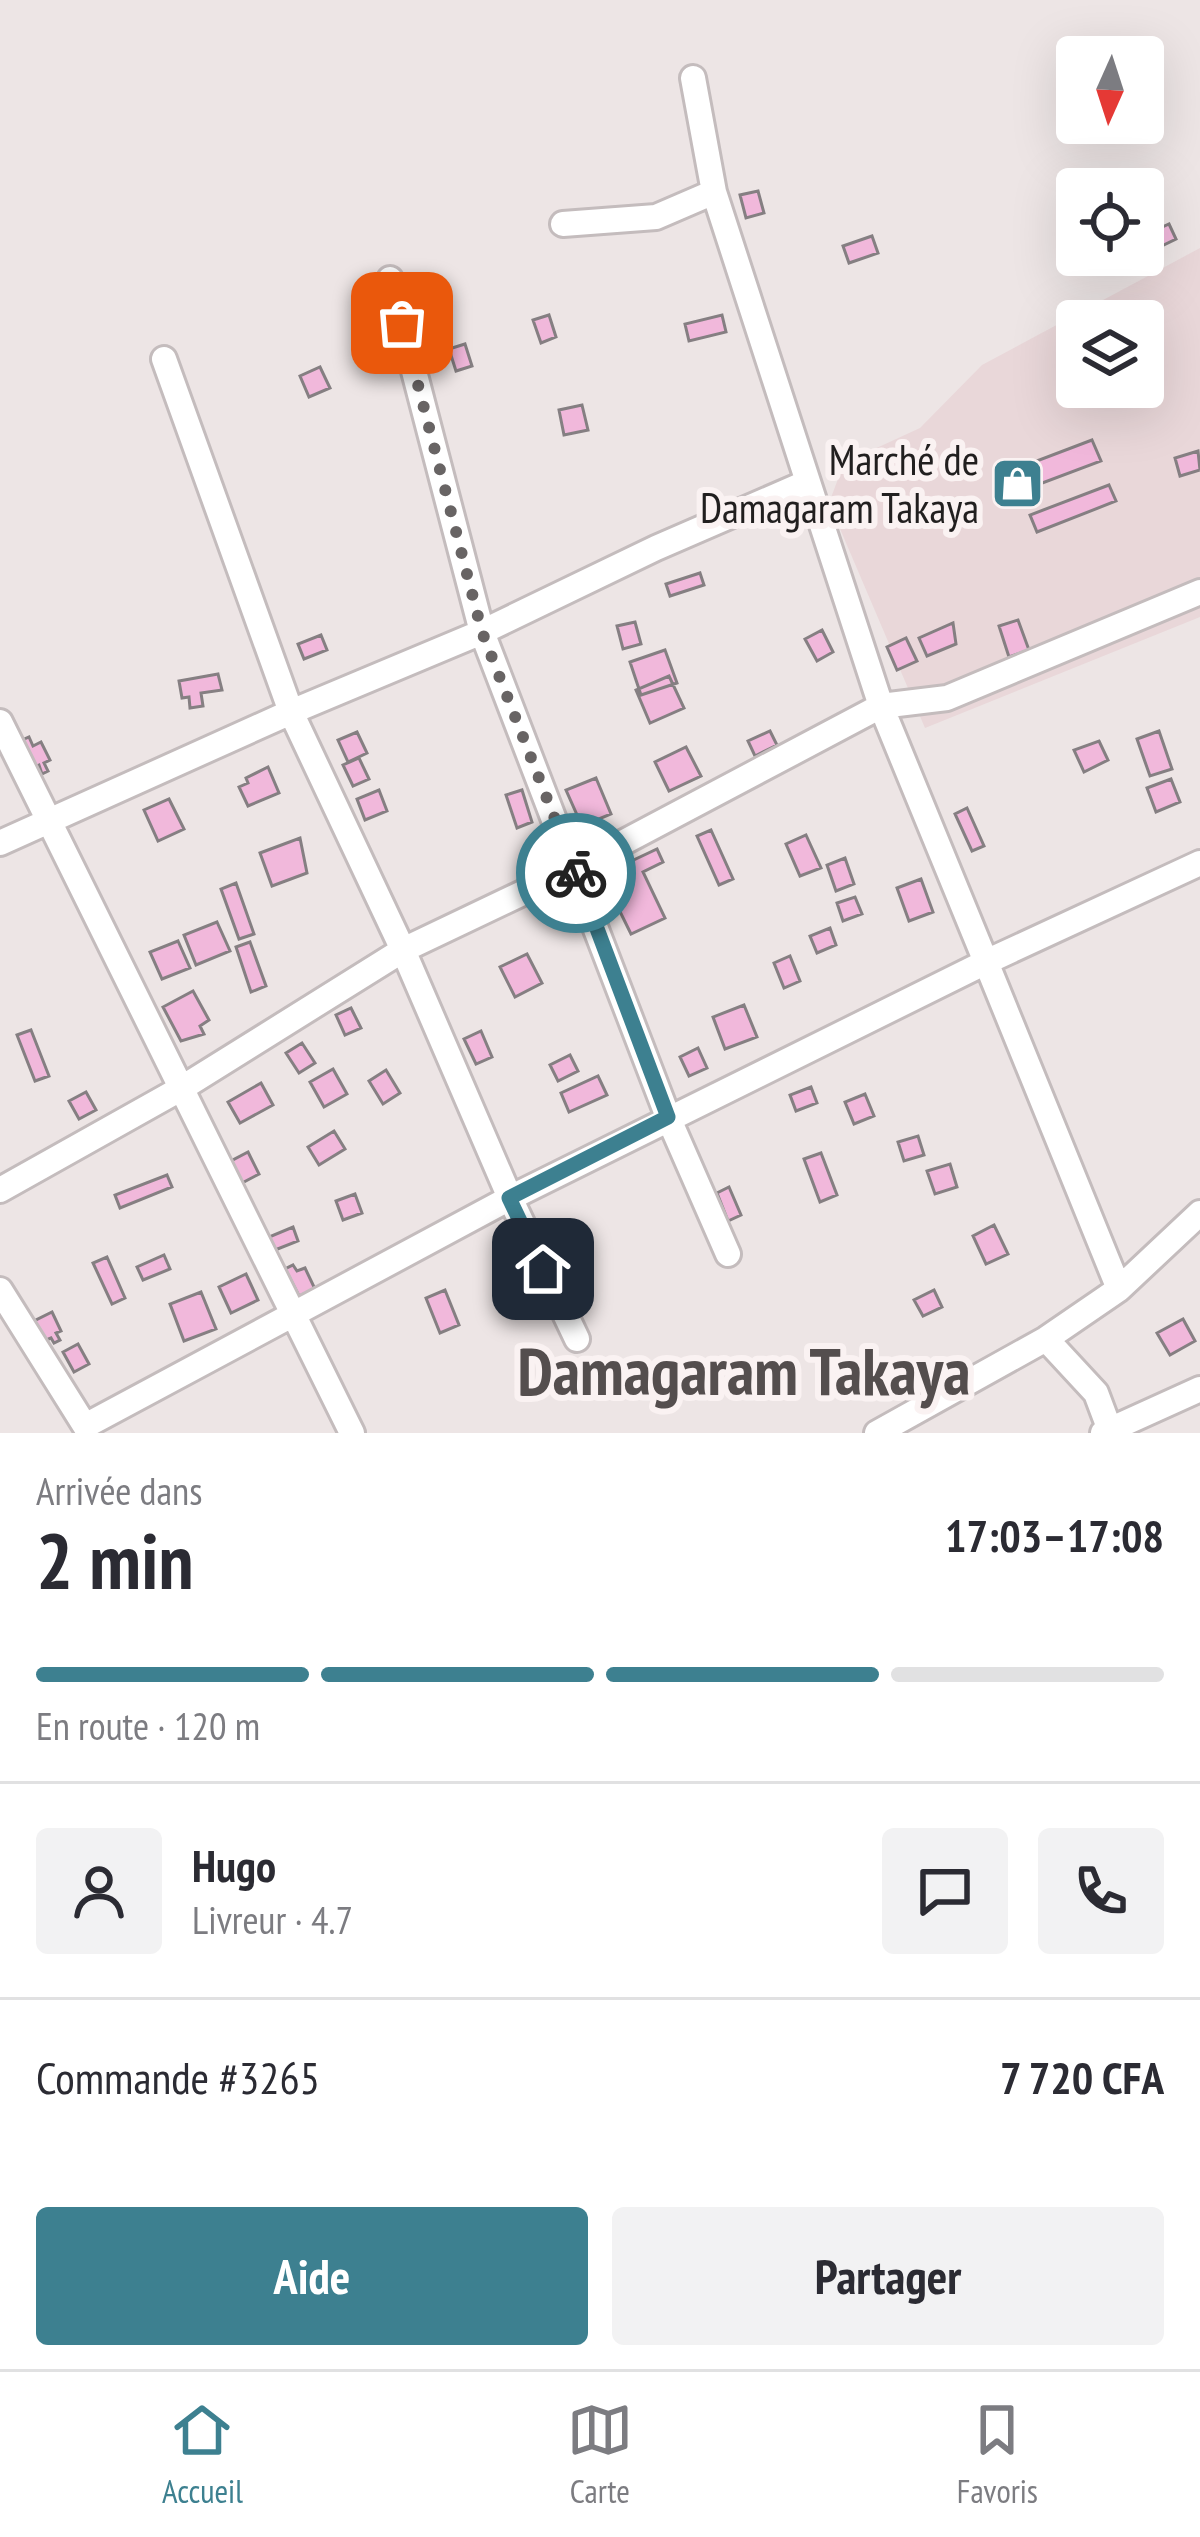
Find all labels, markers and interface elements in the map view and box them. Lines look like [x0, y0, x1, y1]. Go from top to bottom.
north arrow [1056, 36, 1164, 144]
map controls [1056, 36, 1164, 408]
button: locate [1056, 168, 1164, 276]
pin [351, 272, 453, 374]
icon: bag [369, 290, 435, 356]
button: layers [1056, 300, 1164, 408]
place label: Marché de Damagaram Takaya [700, 432, 979, 535]
shop icon: Marché de Damagaram Takaya [990, 455, 1046, 511]
courier [516, 813, 636, 933]
icon: bike [543, 840, 609, 906]
pin [492, 1218, 594, 1320]
icon: home [510, 1236, 576, 1302]
district label: Damagaram Takaya [518, 1328, 970, 1413]
text: Arrivée dans [36, 1465, 202, 1516]
text: 17:03–17:08 [945, 1506, 1164, 1564]
text: 2 min [36, 1510, 194, 1611]
text: En route · 120 m [36, 1700, 260, 1751]
button: person [36, 1828, 162, 1954]
button: chat [882, 1828, 1008, 1954]
button: phone [1038, 1828, 1164, 1954]
text: Hugo [192, 1836, 276, 1894]
text: Livreur · 4.7 [192, 1894, 353, 1945]
text: Commande #3265 [36, 2048, 320, 2106]
text: 7 720 CFA [1000, 2048, 1164, 2106]
button: Aide [36, 2207, 588, 2345]
button: Partager [612, 2207, 1164, 2345]
tab: Accueil [162, 2397, 243, 2512]
tab: Carte [567, 2397, 633, 2512]
tab: Favoris [957, 2397, 1038, 2512]

